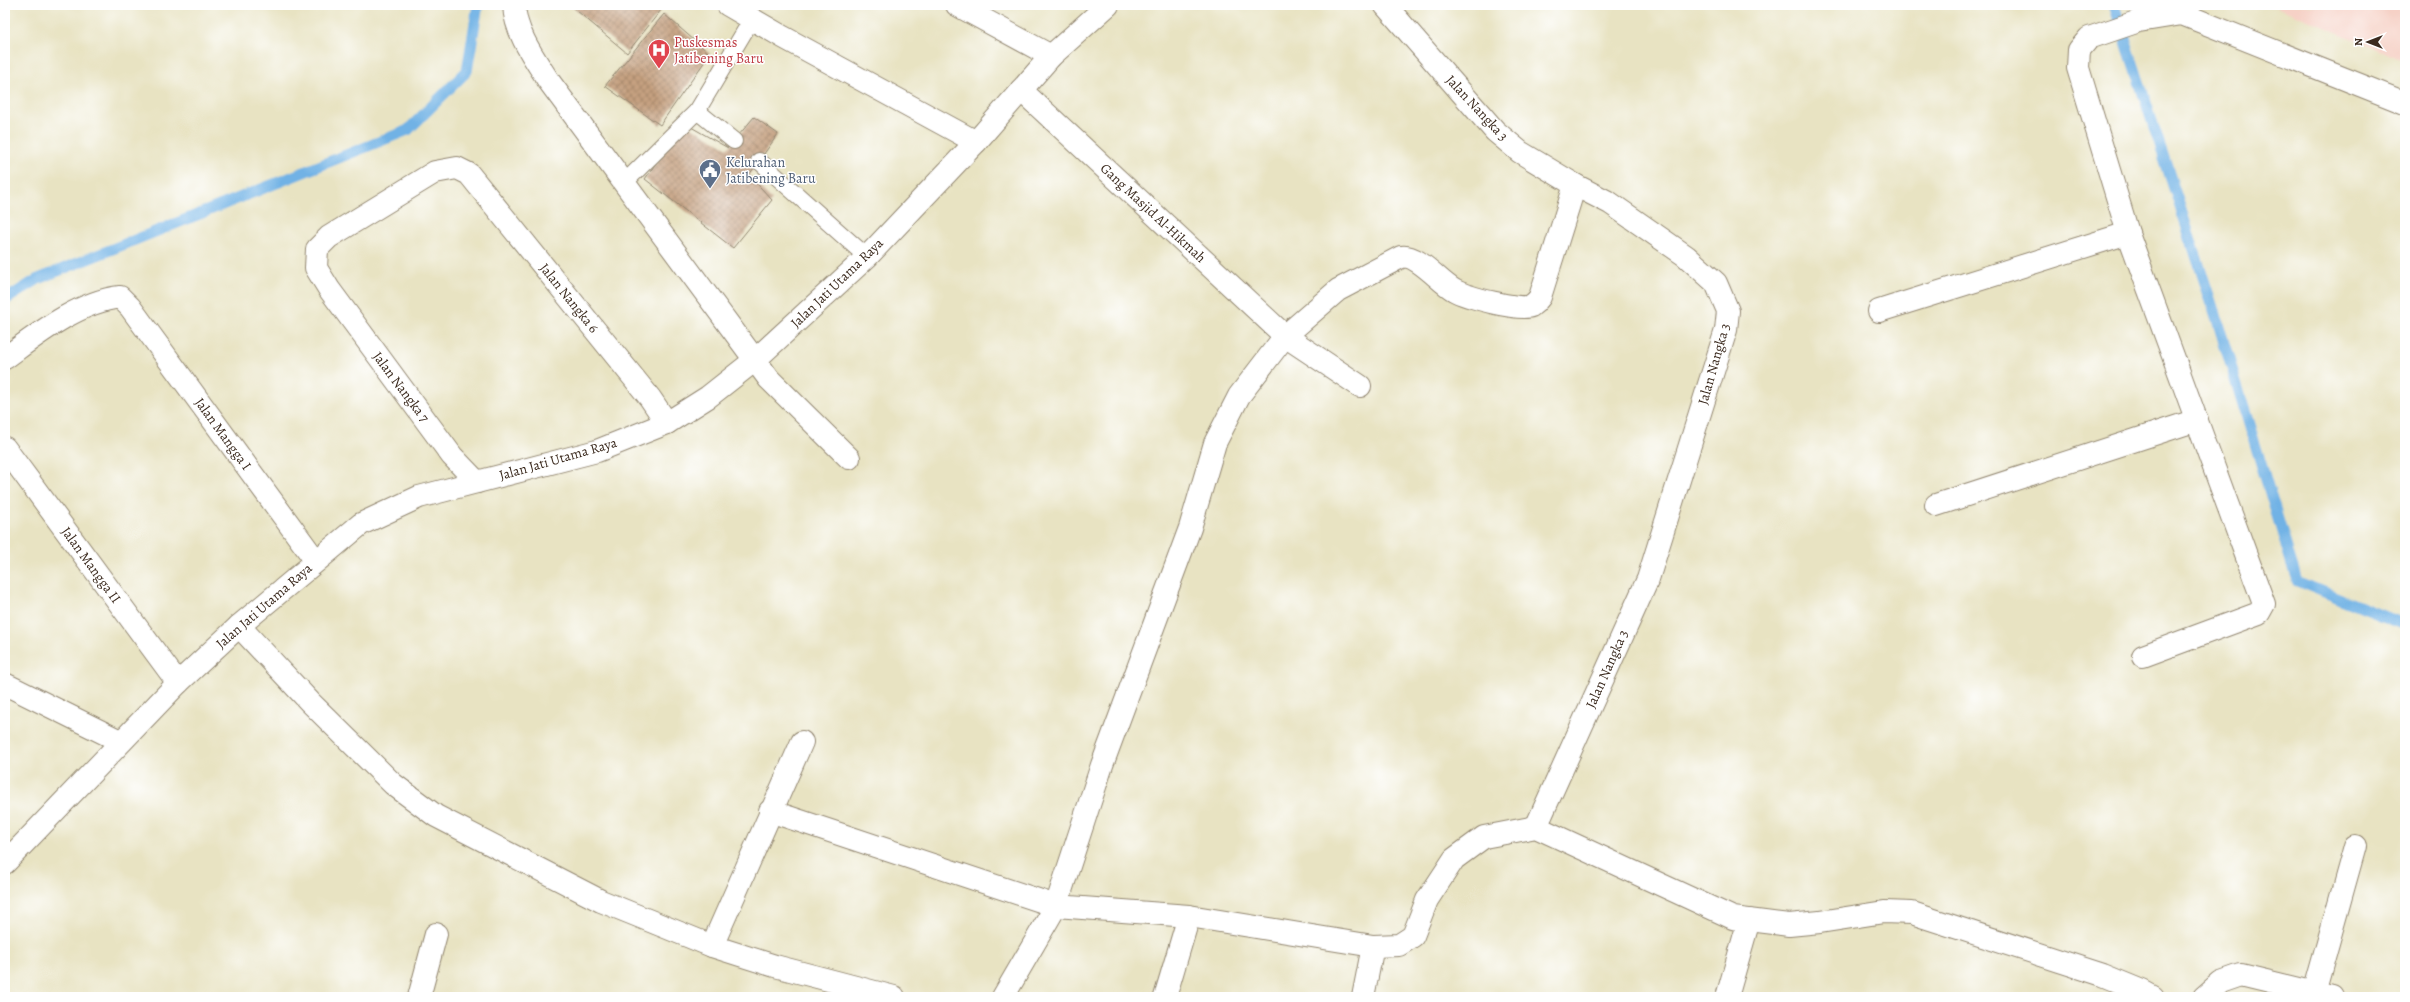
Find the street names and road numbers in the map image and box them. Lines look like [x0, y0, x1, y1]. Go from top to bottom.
street label: Jalan Nangka 3 [1441, 71, 1513, 145]
street label: Gang Masjid Al-Hikmah [1096, 159, 1210, 267]
street label: Jalan Jati Utama Raya [787, 234, 888, 332]
street label: Jalan Nangka 6 [535, 259, 603, 337]
street label: Jalan Nangka 3 [1693, 321, 1735, 407]
street label: Jalan Nangka 7 [368, 348, 434, 426]
street label: Jalan Mangga I [190, 394, 256, 474]
street label: Jalan Jati Utama Raya [497, 433, 620, 485]
street label: Jalan Mangga II [57, 523, 125, 607]
street label: Jalan Jati Utama Raya [212, 559, 317, 653]
street label: Jalan Nangka 3 [1581, 627, 1633, 711]

